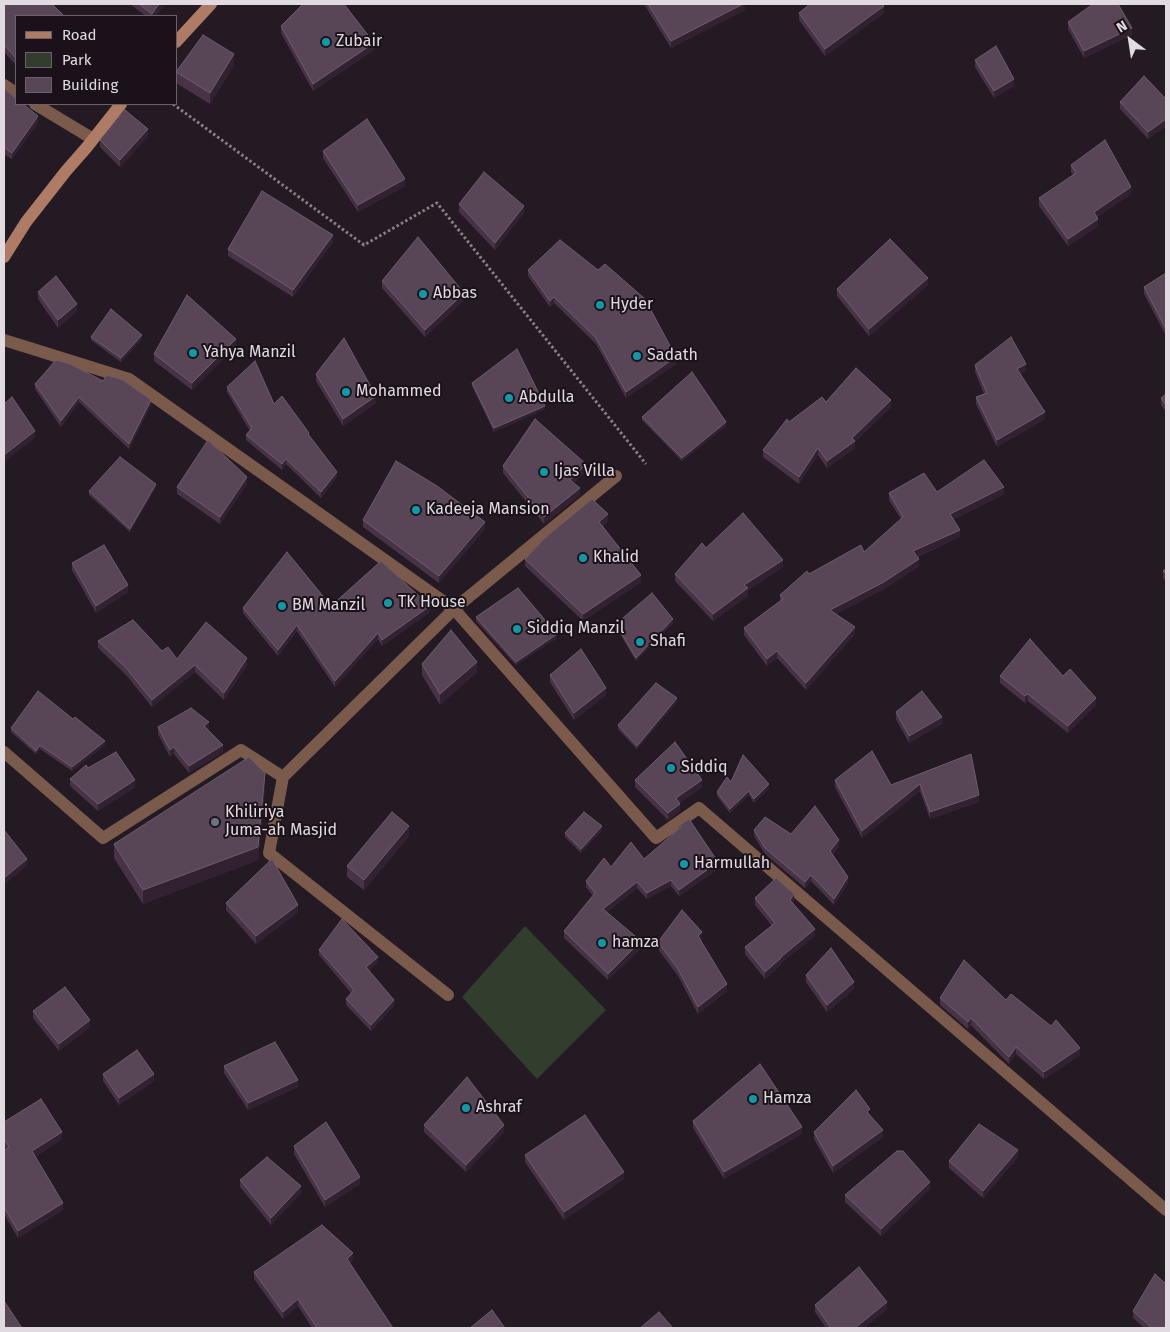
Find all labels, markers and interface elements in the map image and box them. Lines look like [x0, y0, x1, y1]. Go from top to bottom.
legend [15, 15, 178, 105]
north arrow [1105, 15, 1155, 65]
text: N [1114, 17, 1130, 36]
text: Road [62, 26, 97, 44]
place label: Zubair [336, 32, 382, 52]
marker: Zubair [320, 36, 332, 48]
text: Park [62, 51, 92, 69]
text: Building [62, 76, 118, 94]
place label: Abbas [433, 284, 477, 304]
marker: Abbas [417, 288, 429, 300]
place label: Hyder [610, 295, 653, 315]
marker: Hyder [594, 299, 606, 311]
place label: Yahya Manzil [203, 343, 296, 363]
place label: Sadath [647, 346, 698, 366]
marker: Yahya Manzil [187, 347, 199, 359]
marker: Sadath [631, 350, 643, 362]
place label: Mohammed [356, 382, 442, 402]
marker: Mohammed [340, 386, 352, 398]
place label: Abdulla [519, 388, 575, 408]
marker: Abdulla [503, 392, 515, 404]
place label: Ijas Villa [554, 462, 615, 482]
marker: Ijas Villa [538, 466, 550, 478]
place label: Kadeeja Mansion [426, 500, 550, 520]
marker: Kadeeja Mansion [410, 504, 422, 516]
place label: Khalid [593, 548, 639, 568]
marker: Khalid [577, 552, 589, 564]
place label: TK House [398, 593, 466, 613]
place label: BM Manzil [292, 596, 365, 616]
marker: TK House [382, 597, 394, 609]
marker: BM Manzil [276, 600, 288, 612]
place label: Siddiq Manzil [527, 619, 624, 639]
marker: Siddiq Manzil [511, 623, 523, 635]
place label: Shafi [650, 632, 686, 652]
marker: Shafi [634, 636, 646, 648]
place label: Siddiq [681, 758, 727, 778]
marker: Siddiq [665, 762, 677, 774]
place label: Khiliriya Juma-ah Masjid [225, 803, 337, 841]
marker: Khiliriya Juma-ah Masjid [209, 816, 221, 828]
place label: Harmullah [694, 854, 770, 874]
marker: Harmullah [678, 858, 690, 870]
place label: hamza [612, 933, 659, 953]
marker: hamza [596, 937, 608, 949]
place label: Hamza [763, 1089, 812, 1109]
marker: Hamza [747, 1093, 759, 1105]
place label: Ashraf [476, 1098, 522, 1118]
marker: Ashraf [460, 1102, 472, 1114]

